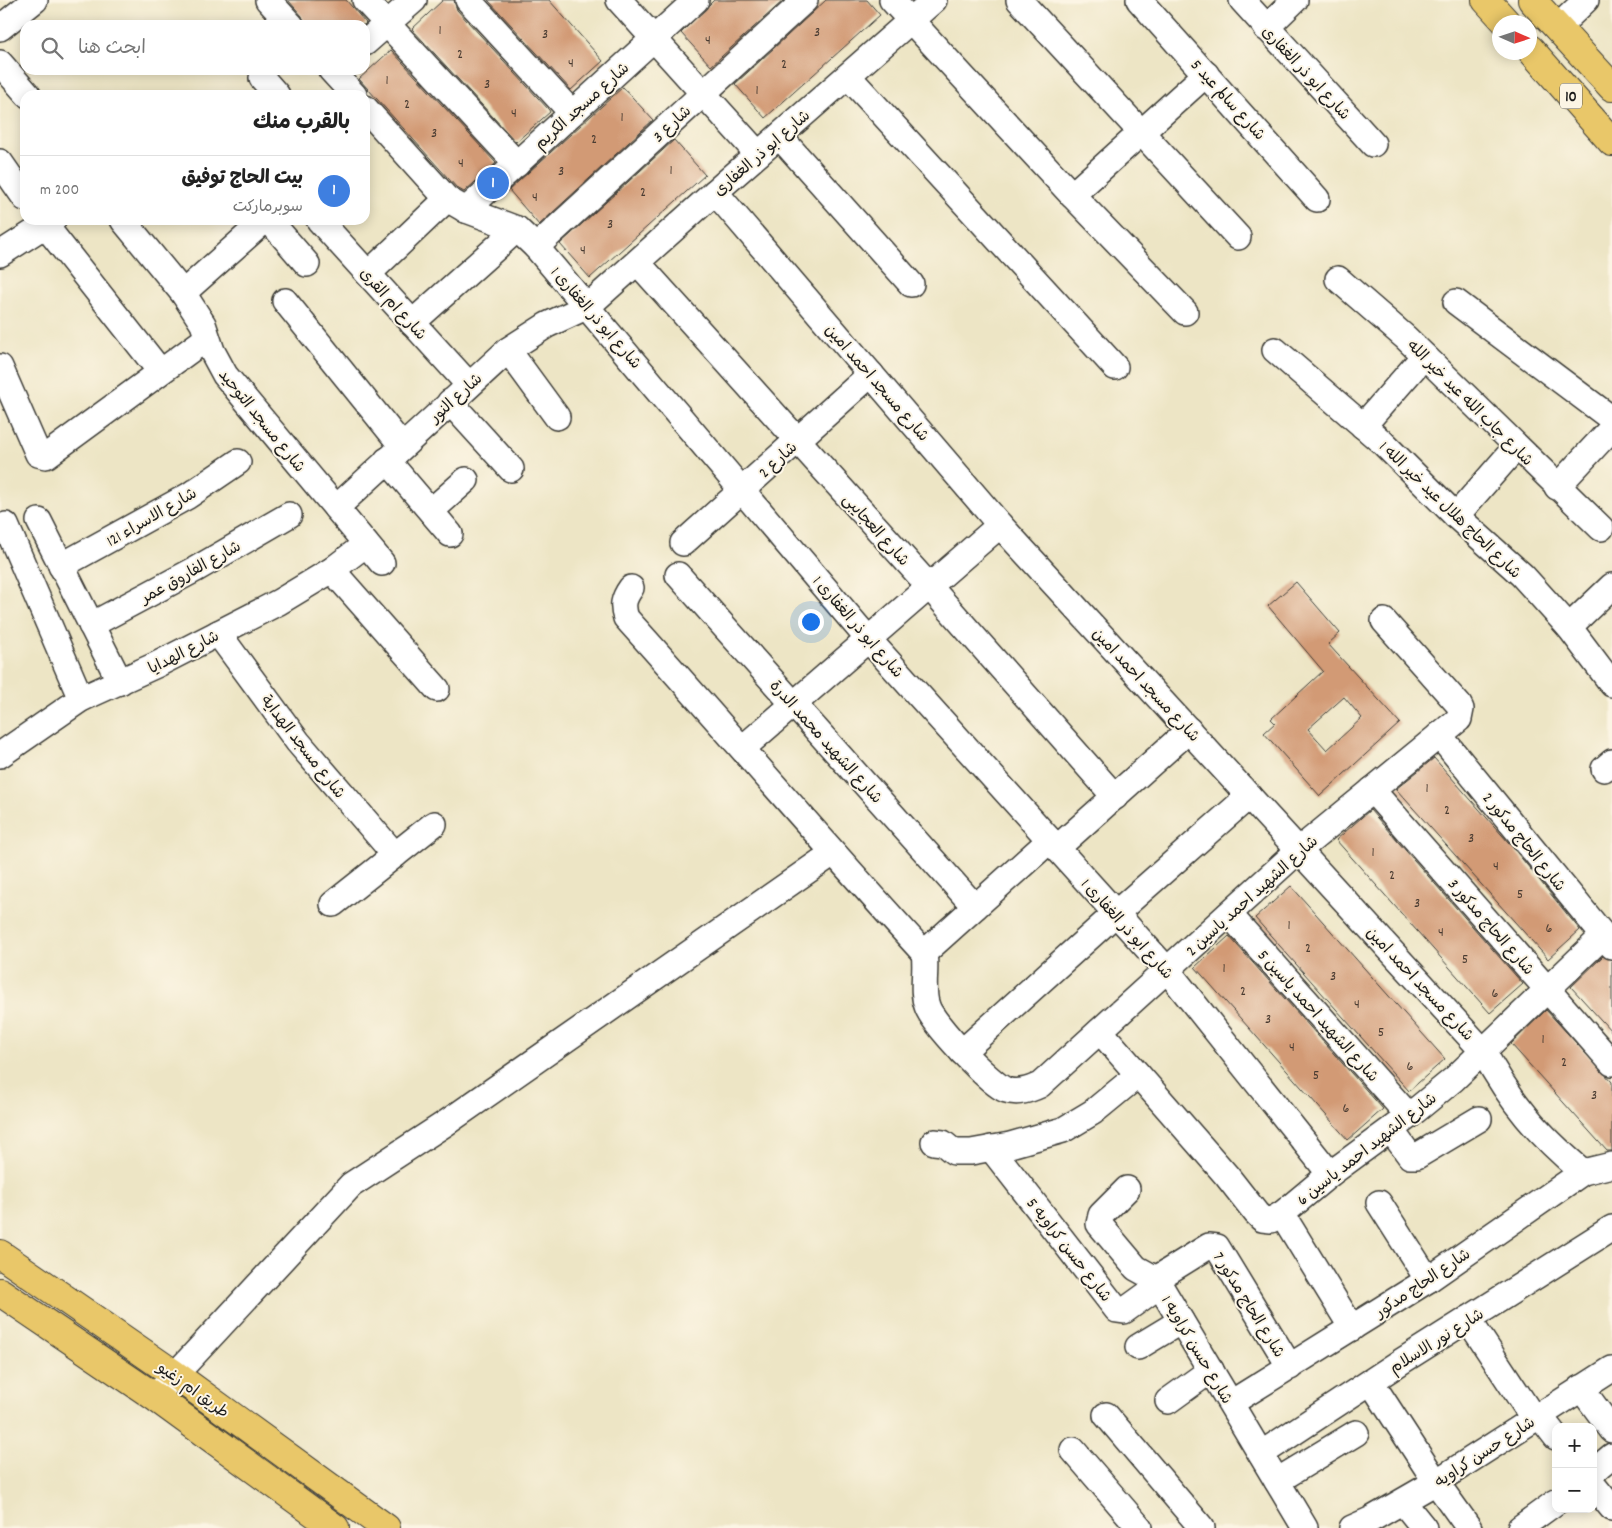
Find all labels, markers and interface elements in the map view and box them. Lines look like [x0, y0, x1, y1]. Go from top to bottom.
north arrow [1492, 15, 1537, 60]
search box [20, 20, 370, 75]
house number: 1 [438, 21, 442, 41]
street label: شارع ابو ذر الغفارى [1255, 21, 1355, 126]
house number: 3 [814, 23, 820, 43]
house number: 3 [542, 25, 548, 45]
house number: 4 [705, 31, 711, 51]
icon: search [38, 34, 66, 62]
text: ابحث هنا [78, 36, 146, 63]
house number: 2 [457, 45, 463, 65]
house number: 4 [568, 54, 574, 74]
house number: 2 [781, 55, 787, 75]
street label: شارع سالم عيد 5 [1184, 55, 1270, 146]
street label: شارع مسجد الكريم [530, 58, 635, 156]
house number: 1 [385, 71, 389, 91]
house number: 3 [484, 75, 490, 95]
house number: 1 [755, 81, 759, 101]
road number: 10 [1560, 84, 1582, 108]
house number: 2 [404, 95, 410, 115]
street label: شارع 3 [648, 101, 697, 149]
house number: 4 [511, 104, 517, 124]
street label: شارع ابو ذر الغفارى [709, 105, 816, 202]
house number: 1 [620, 108, 624, 128]
text: بالقرب منك [253, 109, 350, 139]
house number: 3 [431, 124, 437, 144]
house number: 2 [591, 130, 597, 150]
house number: 4 [458, 154, 464, 174]
house number: 1 [669, 161, 673, 181]
house number: 3 [558, 162, 564, 182]
pin: 1 [477, 164, 509, 202]
text: بيت الحاج توفيق [182, 166, 303, 193]
text: 200 m [40, 179, 79, 202]
text: 1 [332, 179, 336, 202]
house number: 2 [640, 183, 646, 203]
house number: 4 [532, 188, 538, 208]
text: سوبرماركت [233, 196, 303, 219]
house number: 3 [607, 215, 613, 235]
house number: 4 [580, 241, 586, 261]
street label: شارع ام القرى [353, 263, 431, 346]
street label: شارع ابو ذر الغفارى 1 [544, 263, 646, 375]
street label: شارع مسجد احمد امين [819, 320, 934, 447]
street label: شارع جاب الله عيد خير الله [1401, 335, 1538, 472]
street label: شارع مسجد التوحيد [212, 365, 310, 478]
street label: شارع النور [423, 369, 488, 430]
street label: شارع 2 [754, 437, 803, 485]
street label: شارع الحاج هلال عيد خير الله 1 [1373, 437, 1525, 585]
street label: شارع الاسراء 121 [103, 483, 202, 553]
street label: شارع العجايبى [836, 489, 914, 572]
street label: شارع الفاروق عمر [135, 536, 246, 611]
street label: شارع ابو ذر الغفارى 1 [806, 572, 908, 684]
your location [798, 609, 824, 635]
street label: شارع مسجد احمد امين [1086, 623, 1204, 748]
street label: شارع الهدايا [145, 626, 224, 681]
street label: شارع الشهيد محمد الدرة [763, 676, 887, 810]
street label: شارع مسجد الهداية [254, 691, 350, 804]
house number: 1 [1425, 779, 1429, 799]
street label: شارع الحاج مدكور 2 [1476, 788, 1570, 897]
house number: 2 [1444, 801, 1450, 821]
house number: 3 [1468, 829, 1474, 849]
street label: شارع الشهيد احمد ياسين 2 [1181, 831, 1321, 959]
house number: 1 [1371, 843, 1375, 863]
house number: 4 [1493, 857, 1499, 877]
house number: 2 [1389, 866, 1395, 886]
street label: شارع ابو ذر الغفارى 1 [1075, 874, 1178, 985]
street label: شارع الحاج مدكور 3 [1442, 874, 1539, 981]
house number: 5 [1517, 885, 1523, 905]
house number: 3 [1414, 894, 1420, 914]
house number: 1 [1287, 916, 1291, 936]
house number: 6 [1546, 919, 1553, 939]
street label: شارع مسجد احمد امين [1360, 922, 1478, 1047]
house number: 4 [1438, 923, 1444, 943]
house number: 2 [1305, 939, 1311, 955]
street label: شارع الشهيد احمد ياسين 5 [1254, 945, 1384, 1085]
house number: 5 [1462, 950, 1468, 970]
house number: 1 [1222, 959, 1226, 979]
house number: 3 [1330, 967, 1336, 987]
house number: 2 [1240, 982, 1246, 1002]
house number: 6 [1492, 984, 1499, 1004]
house number: 4 [1354, 995, 1360, 1015]
house number: 3 [1265, 1010, 1271, 1030]
house number: 5 [1378, 1023, 1384, 1039]
house number: 1 [1541, 1030, 1545, 1050]
house number: 4 [1289, 1038, 1295, 1058]
house number: 2 [1561, 1053, 1567, 1073]
house number: 6 [1407, 1057, 1414, 1077]
house number: 5 [1313, 1066, 1319, 1082]
house number: 3 [1591, 1086, 1597, 1106]
street label: شارع الشهيد احمد ياسين 6 [1293, 1088, 1442, 1212]
house number: 6 [1343, 1099, 1350, 1119]
street label: شارع حسن كراويه 5 [1020, 1194, 1116, 1308]
street label: شارع الحاج مدكور [1369, 1244, 1476, 1326]
street label: شارع الحاج مدكور 7 [1206, 1248, 1290, 1363]
street label: شارع حسن كراويه 1 [1154, 1292, 1237, 1409]
street label: شارع نور الاسلام [1386, 1304, 1489, 1380]
street label: طريق ام زغيو [150, 1356, 233, 1425]
street label: شارع حسن كراويه [1431, 1412, 1540, 1494]
map controls [1552, 1423, 1597, 1513]
button: + [1552, 1423, 1597, 1468]
button: − [1552, 1468, 1597, 1513]

